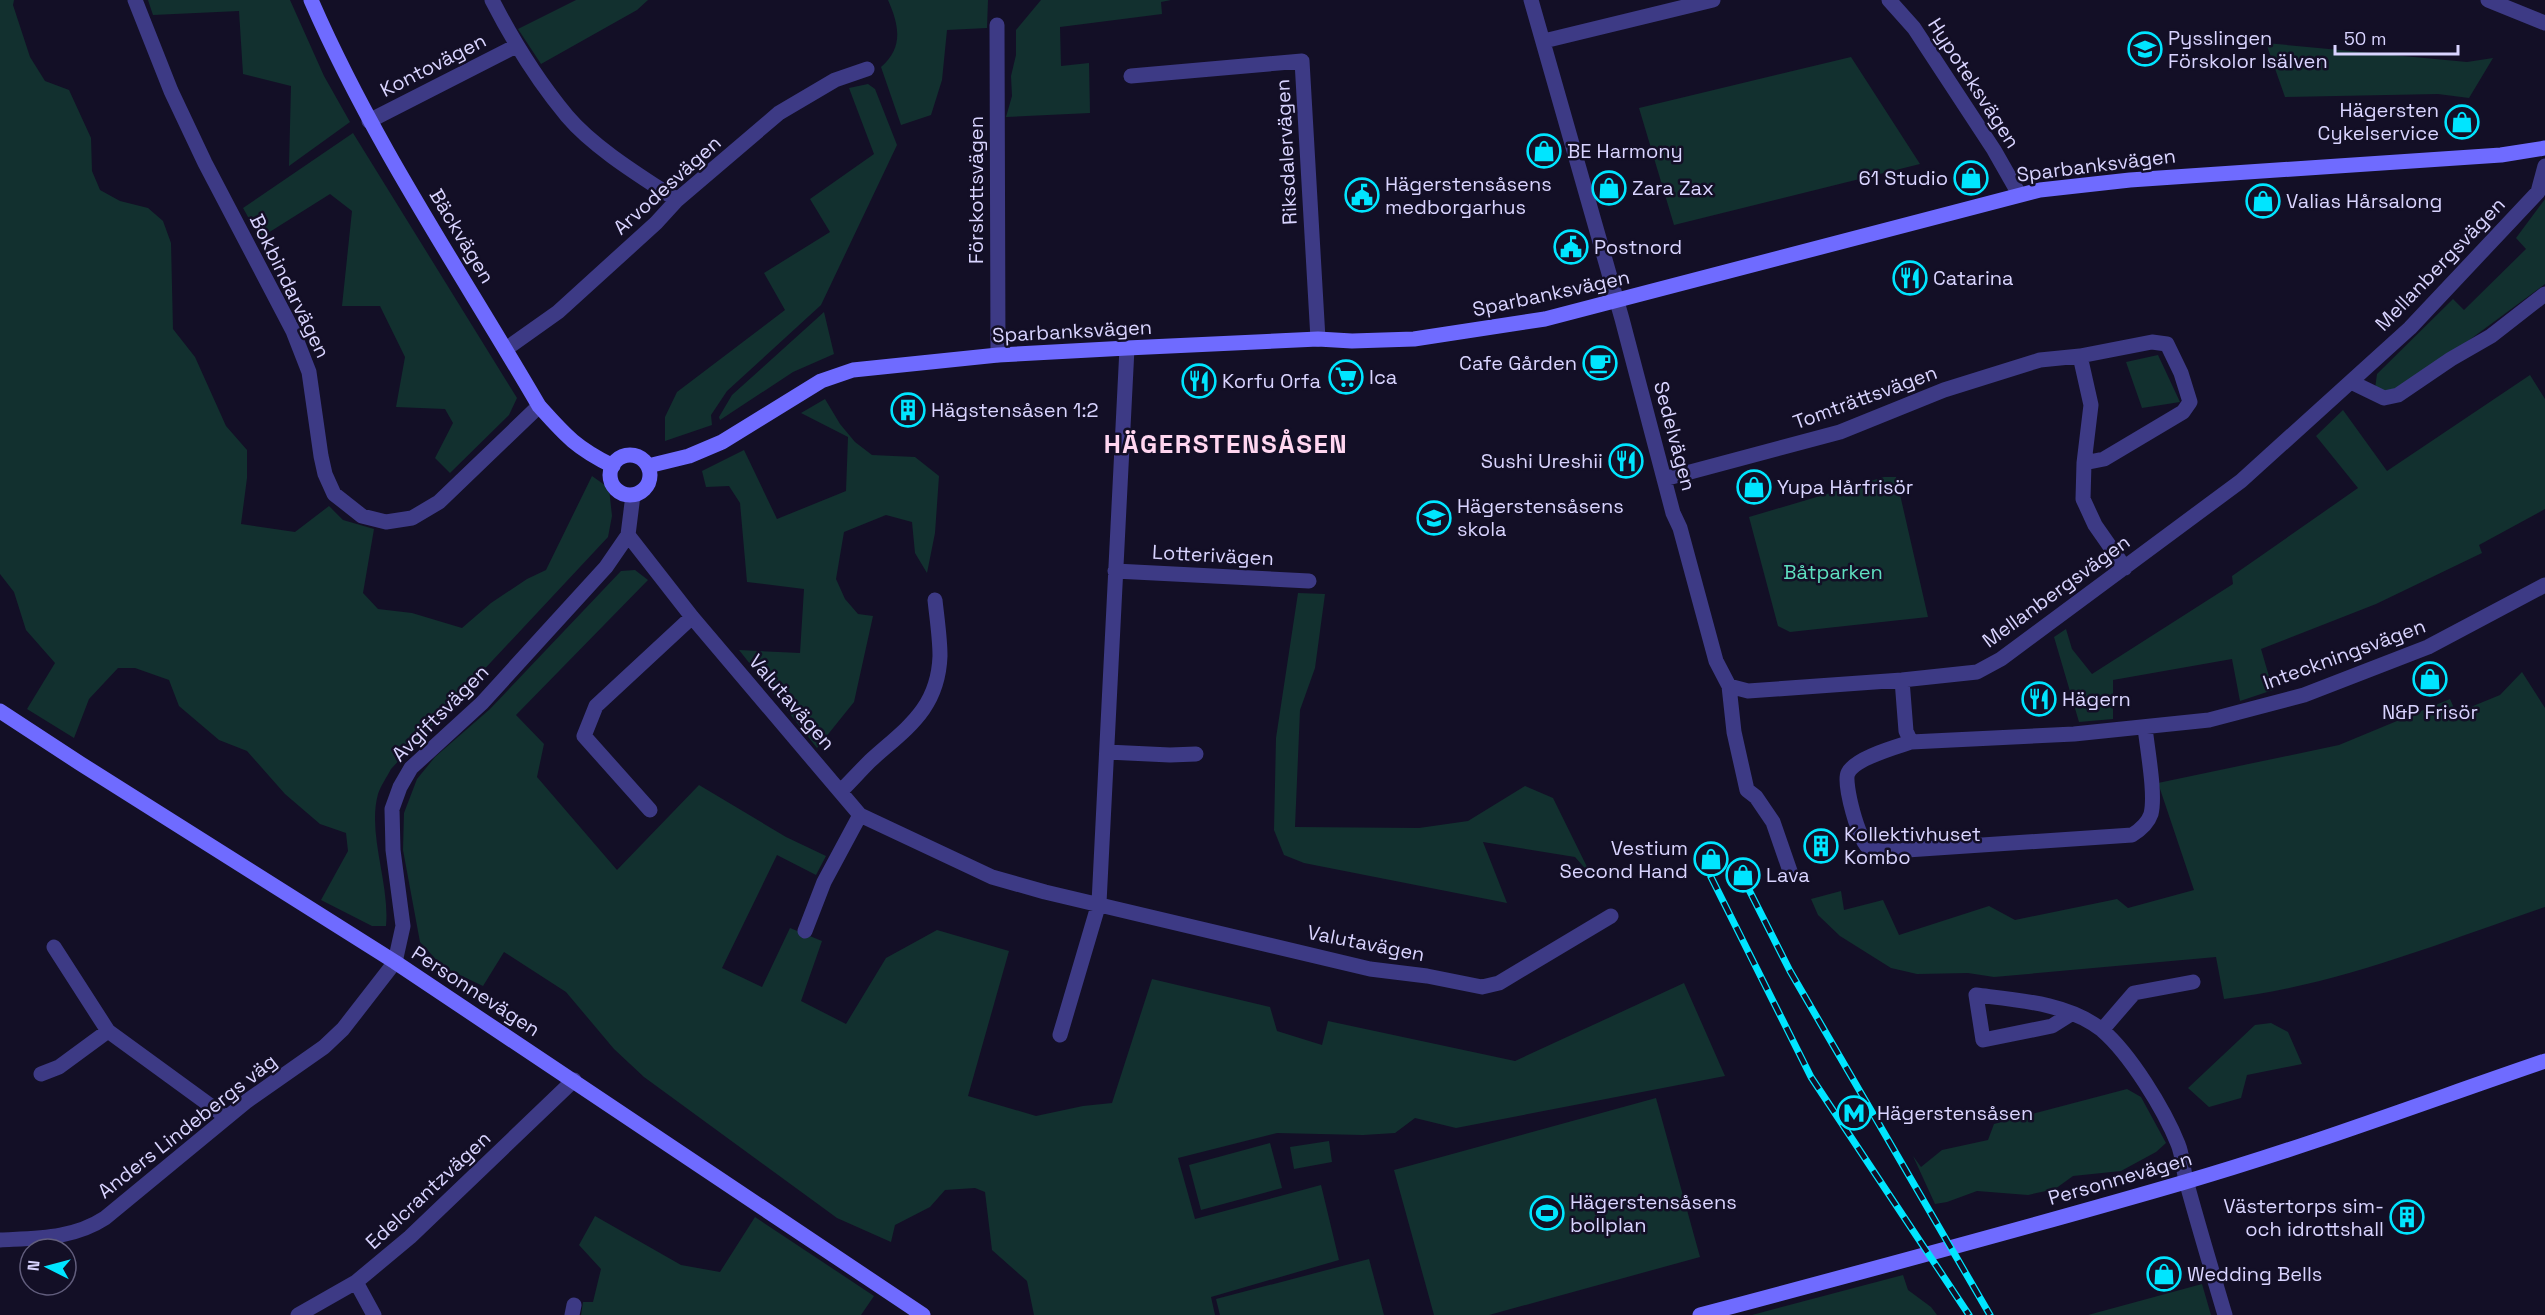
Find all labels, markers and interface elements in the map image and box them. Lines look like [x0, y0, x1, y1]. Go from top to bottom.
street label: Hypoteksvägen [1922, 13, 2026, 153]
scale bar [2335, 18, 2458, 56]
place label: Pysslingen Förskolor Isälven [2168, 25, 2328, 74]
street label: Kontovägen [376, 27, 490, 103]
text: 50 m [2344, 27, 2386, 50]
school or university icon: Pysslingen Förskolor Isälven [2127, 31, 2163, 67]
street label: Riksdalervägen [1269, 78, 1303, 226]
place label: Hägersten Cykelservice [2318, 97, 2439, 146]
shop icon: Hägersten Cykelservice [2444, 104, 2480, 140]
street label: Förskottsvägen [963, 116, 989, 264]
street label: Arvodesvägen [608, 130, 726, 240]
shop icon: BE Harmony [1526, 133, 1562, 169]
place label: BE Harmony [1567, 138, 1683, 164]
street label: Sparbanksvägen [2015, 142, 2177, 188]
shop icon: 61 Studio [1953, 160, 1989, 196]
place label: 61 Studio [1858, 165, 1948, 191]
shop icon: Zara Zax [1591, 170, 1627, 206]
place label: Hägerstensåsens medborgarhus [1385, 171, 1552, 220]
place label: Zara Zax [1632, 175, 1714, 201]
public building icon: Hägerstensåsens medborgarhus [1344, 177, 1380, 213]
shop icon: Valias Hårsalong [2245, 183, 2281, 219]
street label: Bäckvägen [424, 184, 500, 288]
place label: Valias Hårsalong [2286, 188, 2442, 214]
street label: Mellanbergsvägen [2369, 192, 2511, 336]
street label: Bokbindarvägen [244, 210, 336, 362]
public building icon: Postnord [1553, 229, 1589, 265]
place label: Postnord [1594, 234, 1682, 260]
restaurant icon: Catarina [1892, 260, 1928, 296]
street label: Sparbanksvägen [1470, 264, 1632, 322]
place label: Catarina [1933, 265, 2014, 291]
street label: Sparbanksvägen [991, 314, 1153, 348]
cafe icon: Cafe Gården [1582, 345, 1618, 381]
place label: Cafe Gården [1459, 350, 1577, 376]
supermarket icon: Ica [1328, 359, 1364, 395]
street label: Tomträttsvägen [1789, 359, 1941, 435]
restaurant icon: Korfu Orfa [1181, 363, 1217, 399]
place label: Ica [1369, 364, 1397, 390]
place label: Korfu Orfa [1222, 368, 1321, 394]
street label: Sedelvägen [1648, 378, 1702, 494]
building icon: Hägstensåsen 1:2 [890, 392, 926, 428]
place label: Hägstensåsen 1:2 [931, 397, 1099, 423]
district label: HÄGERSTENSÅSEN [1104, 427, 1348, 461]
restaurant icon: Sushi Ureshii [1608, 443, 1644, 479]
place label: Sushi Ureshii [1481, 448, 1603, 474]
shop icon: Yupa Hårfrisör [1736, 469, 1772, 505]
place label: Yupa Hårfrisör [1777, 474, 1913, 500]
place label: Hägerstensåsens skola [1457, 493, 1624, 542]
school or university icon: Hägerstensåsens skola [1416, 500, 1452, 536]
street label: Mellanbergsvägen [1977, 529, 2135, 653]
street label: Lotterivägen [1152, 539, 1274, 571]
park label: Båtparken [1783, 559, 1883, 585]
street label: Inteckningsvägen [2259, 612, 2429, 696]
street label: Valutavägen [743, 649, 841, 755]
street label: Avgiftsvägen [386, 659, 494, 767]
shop icon: N&P Frisör [2412, 661, 2448, 697]
restaurant icon: Hägern [2021, 681, 2057, 717]
place label: Hägern [2062, 686, 2131, 712]
place label: N&P Frisör [2382, 699, 2478, 725]
place label: Kollektivhuset Kombo [1844, 821, 1981, 870]
building icon: Kollektivhuset Kombo [1803, 828, 1839, 864]
place label: Vestium Second Hand [1560, 835, 1688, 884]
shop icon: Vestium Second Hand [1693, 841, 1729, 877]
shop icon: Lava [1725, 857, 1761, 893]
place label: Lava [1766, 862, 1810, 888]
street label: Valutavägen [1305, 919, 1427, 967]
street label: Personnevägen [407, 940, 545, 1042]
street label: Anders Lindebergs väg [92, 1048, 282, 1204]
metro station icon: Hägerstensåsen [1836, 1095, 1872, 1131]
place label: Hägerstensåsen [1877, 1100, 2033, 1126]
street label: Edelcrantzvägen [360, 1125, 496, 1255]
street label: Personnevägen [2045, 1145, 2195, 1211]
place label: Hägerstensåsens bollplan [1570, 1189, 1737, 1238]
place label: Västertorps sim- och idrottshall [2223, 1193, 2384, 1242]
sports icon: Hägerstensåsens bollplan [1529, 1195, 1565, 1231]
building icon: Västertorps sim- och idrottshall [2389, 1199, 2425, 1235]
north arrow [18, 1237, 78, 1297]
shop icon: Wedding Bells [2146, 1256, 2182, 1292]
text: N [23, 1259, 45, 1272]
place label: Wedding Bells [2187, 1261, 2322, 1287]

